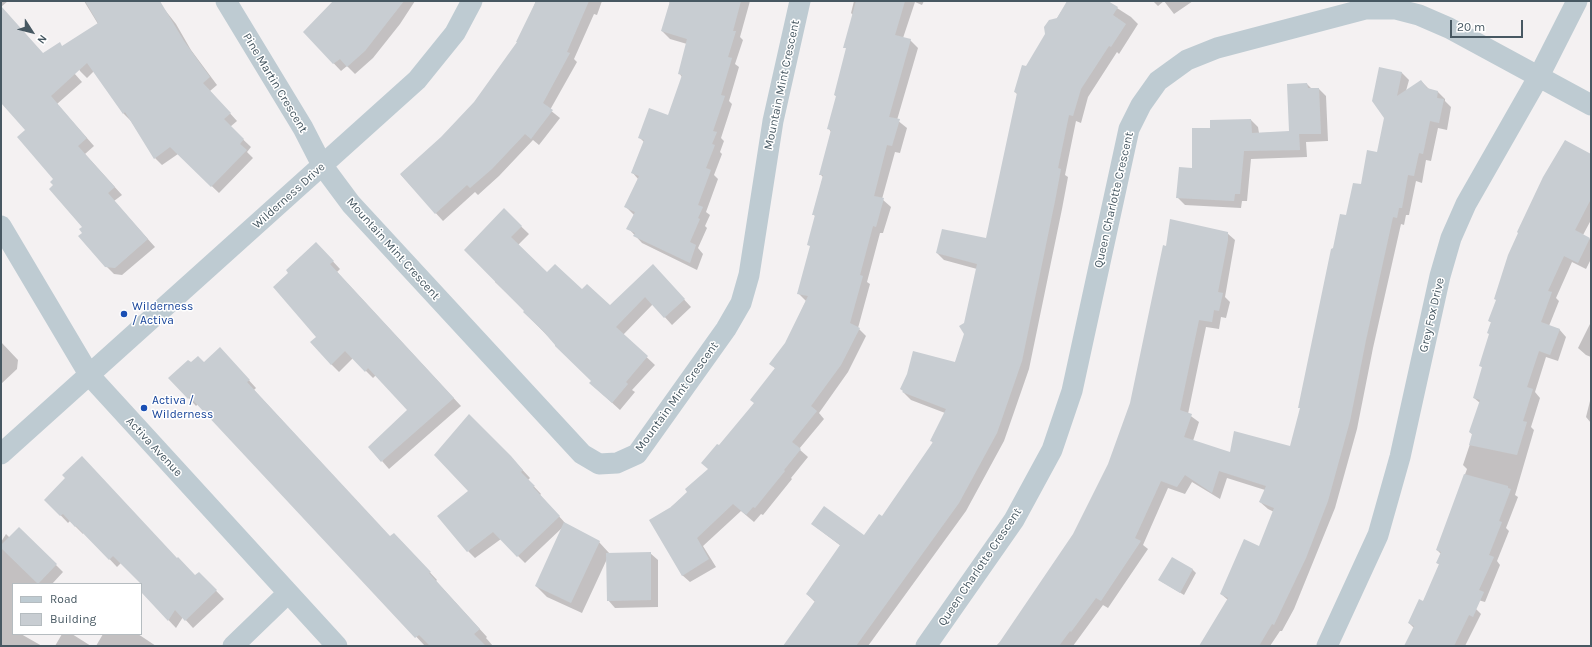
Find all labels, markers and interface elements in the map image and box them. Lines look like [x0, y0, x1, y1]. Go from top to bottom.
north arrow [12, 12, 52, 52]
scale bar [1452, 12, 1525, 38]
street label: Mountain Mint Crescent [761, 19, 803, 151]
text: 20 m [1457, 20, 1485, 34]
street label: Pine Martin Crescent [239, 30, 311, 136]
text: N [35, 32, 50, 46]
street label: Queen Charlotte Crescent [1091, 131, 1137, 269]
street label: Wilderness Drive [250, 160, 328, 232]
street label: Mountain Mint Crescent [343, 195, 443, 303]
street label: Grey Fox Drive [1416, 276, 1448, 354]
place label: Wilderness / Activa [132, 300, 193, 328]
marker: Wilderness / Activa [119, 309, 129, 319]
street label: Mountain Mint Crescent [632, 339, 722, 455]
place label: Activa / Wilderness [152, 394, 213, 422]
marker: Activa / Wilderness [139, 403, 149, 413]
street label: Activa Avenue [123, 414, 185, 480]
street label: Queen Charlotte Crescent [935, 505, 1025, 629]
legend [12, 583, 142, 635]
text: Road [50, 592, 78, 606]
text: Building [50, 612, 96, 626]

